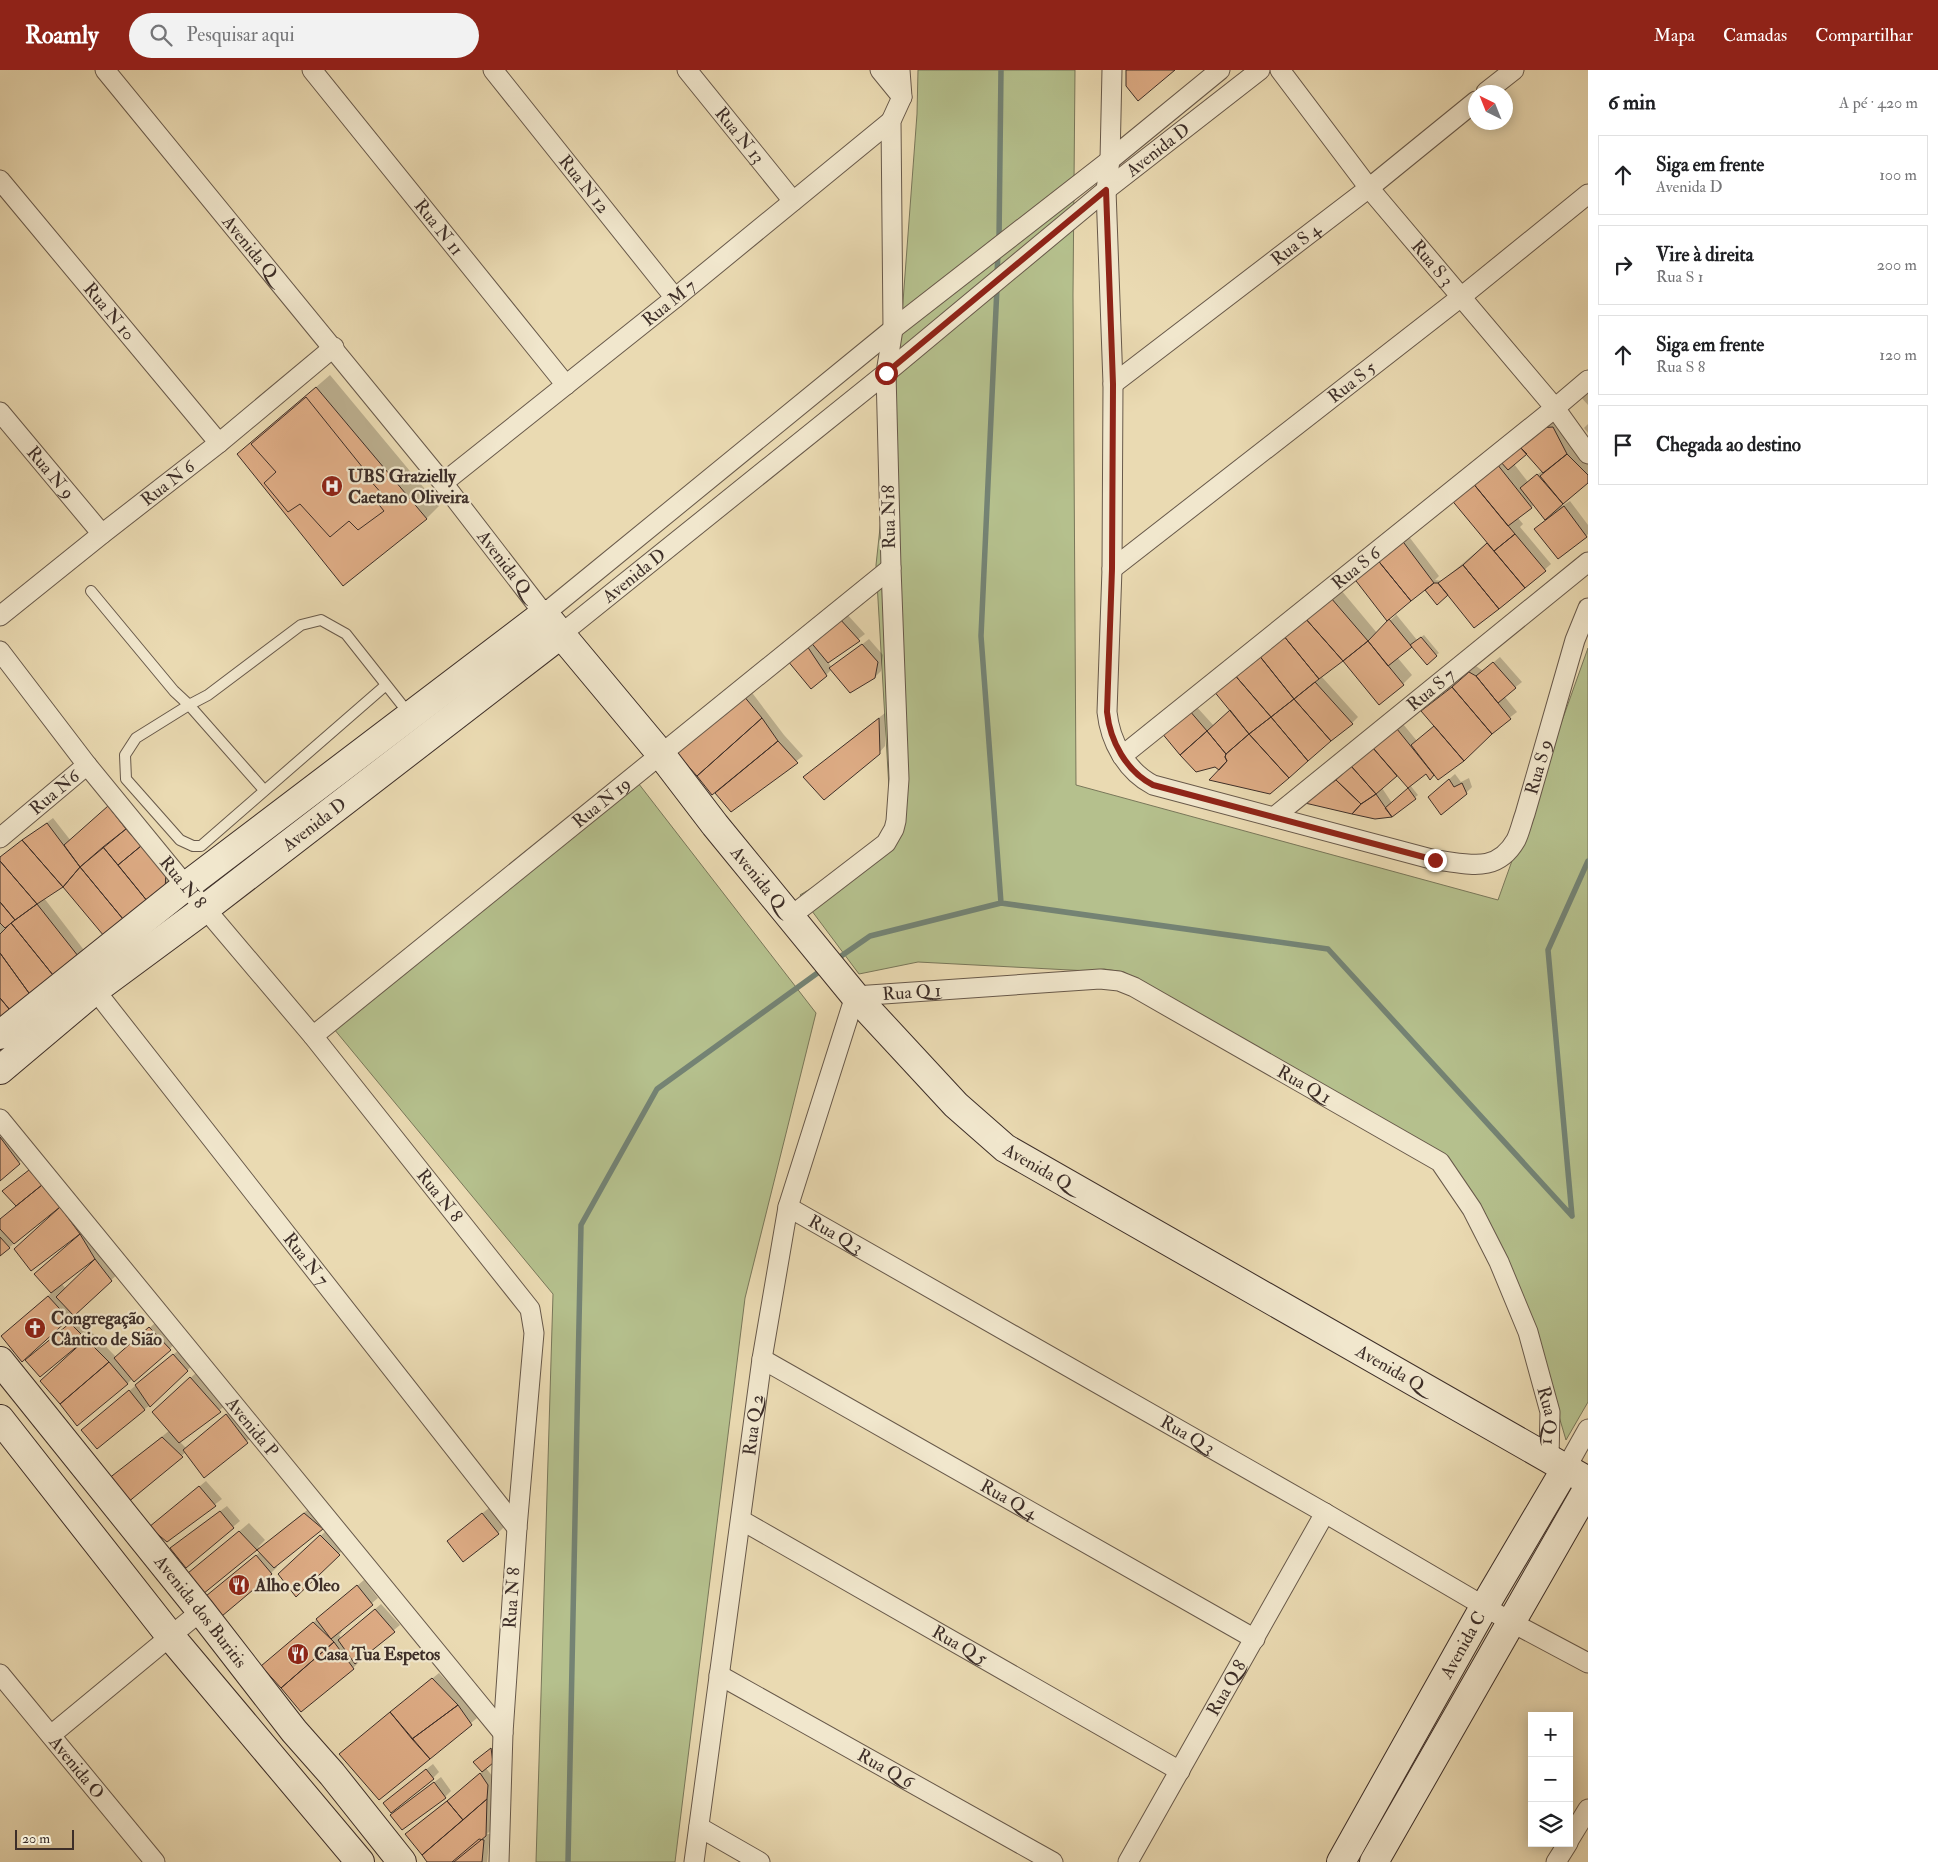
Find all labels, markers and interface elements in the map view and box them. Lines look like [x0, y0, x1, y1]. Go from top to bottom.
search box [129, 13, 479, 58]
text: Roamly [25, 20, 99, 51]
icon: search [147, 21, 175, 49]
text: Pesquisar aqui [187, 23, 295, 47]
text: Mapa [1654, 24, 1695, 47]
text: Camadas [1723, 24, 1787, 47]
text: Compartilhar [1815, 24, 1913, 47]
north arrow [1468, 85, 1513, 130]
text: 6 min [1608, 89, 1656, 116]
text: A pé · 420 m [1839, 93, 1918, 113]
street label: Rua N 13 [710, 102, 770, 168]
street label: Avenida D [1120, 118, 1194, 182]
street label: Rua N 12 [554, 150, 615, 218]
text: Siga em frente [1656, 153, 1764, 177]
icon: ahead [1609, 161, 1637, 189]
text: 100 m [1879, 165, 1917, 185]
text: Avenida D [1656, 177, 1723, 197]
street label: Rua N 11 [409, 194, 468, 260]
street label: Avenida Q [217, 210, 290, 293]
street label: Rua S 4 [1266, 217, 1326, 271]
street label: Rua S 3 [1406, 235, 1459, 291]
text: Vire à direita [1656, 243, 1753, 267]
icon: right [1609, 251, 1637, 279]
text: 200 m [1877, 255, 1917, 275]
text: Rua S 1 [1656, 267, 1704, 287]
street label: Rua M 7 [637, 274, 701, 331]
street label: Rua N 10 [79, 278, 140, 345]
text: Siga em frente [1656, 333, 1764, 357]
icon: ahead [1609, 341, 1637, 369]
text: 120 m [1879, 345, 1917, 365]
street label: Rua S 5 [1323, 356, 1381, 408]
text: Rua S 8 [1656, 357, 1705, 377]
route start [875, 362, 898, 385]
icon: arrive [1609, 431, 1637, 459]
text: Chegada ao destino [1656, 433, 1801, 457]
street label: Rua N 9 [22, 441, 80, 504]
street label: Rua N 6 [136, 454, 200, 511]
place label: UBS Grazielly Caetano Oliveira [348, 465, 469, 509]
hospital icon: UBS Grazielly Caetano Oliveira [320, 474, 344, 498]
street label: Rua N18 [877, 485, 901, 549]
street label: Avenida Q [472, 525, 544, 609]
street label: Rua S 6 [1327, 541, 1386, 595]
street label: Avenida D [597, 543, 670, 609]
street label: Rua S 7 [1402, 663, 1460, 716]
street label: Rua S 9 [1520, 737, 1557, 797]
street label: Rua N6 [25, 764, 85, 820]
street label: Rua N 19 [567, 772, 635, 833]
street label: Avenida D [277, 792, 351, 857]
street label: Avenida Q [725, 841, 799, 924]
route end [1424, 849, 1447, 872]
street label: Rua N 8 [155, 851, 212, 913]
street label: Rua Q 1 [882, 978, 943, 1006]
street label: Rua Q 1 [1273, 1060, 1337, 1110]
street label: Avenida Q [998, 1137, 1086, 1201]
street label: Rua N 8 [412, 1164, 468, 1227]
street label: Rua Q 3 [804, 1210, 868, 1259]
street label: Rua N 7 [278, 1228, 334, 1290]
place label: Congregação Cântico de Sião [51, 1307, 162, 1351]
church icon: Congregação Cântico de Sião [23, 1316, 47, 1340]
street label: Avenida Q [1351, 1339, 1439, 1403]
street label: Rua Q 1 [1532, 1384, 1562, 1447]
street label: Avenida P [220, 1391, 284, 1462]
street label: Rua Q 2 [738, 1393, 769, 1457]
street label: Rua Q 3 [1156, 1410, 1220, 1460]
street label: Rua Q 4 [976, 1474, 1043, 1525]
street label: Avenida dos Buritis [149, 1550, 252, 1672]
street label: Rua N 8 [498, 1566, 526, 1630]
restaurant icon: Alho e Óleo [227, 1573, 251, 1597]
place label: Alho e Óleo [254, 1573, 340, 1597]
street label: Avenida C [1434, 1607, 1491, 1683]
street label: Rua Q 5 [928, 1620, 992, 1670]
restaurant icon: Casa Tua Espetos [286, 1642, 310, 1666]
place label: Casa Tua Espetos [314, 1643, 440, 1666]
street label: Rua Q 8 [1201, 1656, 1251, 1720]
map controls [1528, 1712, 1573, 1847]
button: + [1528, 1712, 1573, 1757]
street label: Avenida O [44, 1730, 110, 1804]
street label: Rua Q 6 [853, 1743, 919, 1794]
button: − [1528, 1757, 1573, 1802]
button: layers [1528, 1802, 1573, 1847]
scale bar [15, 1827, 74, 1850]
text: 20 m [22, 1830, 50, 1847]

